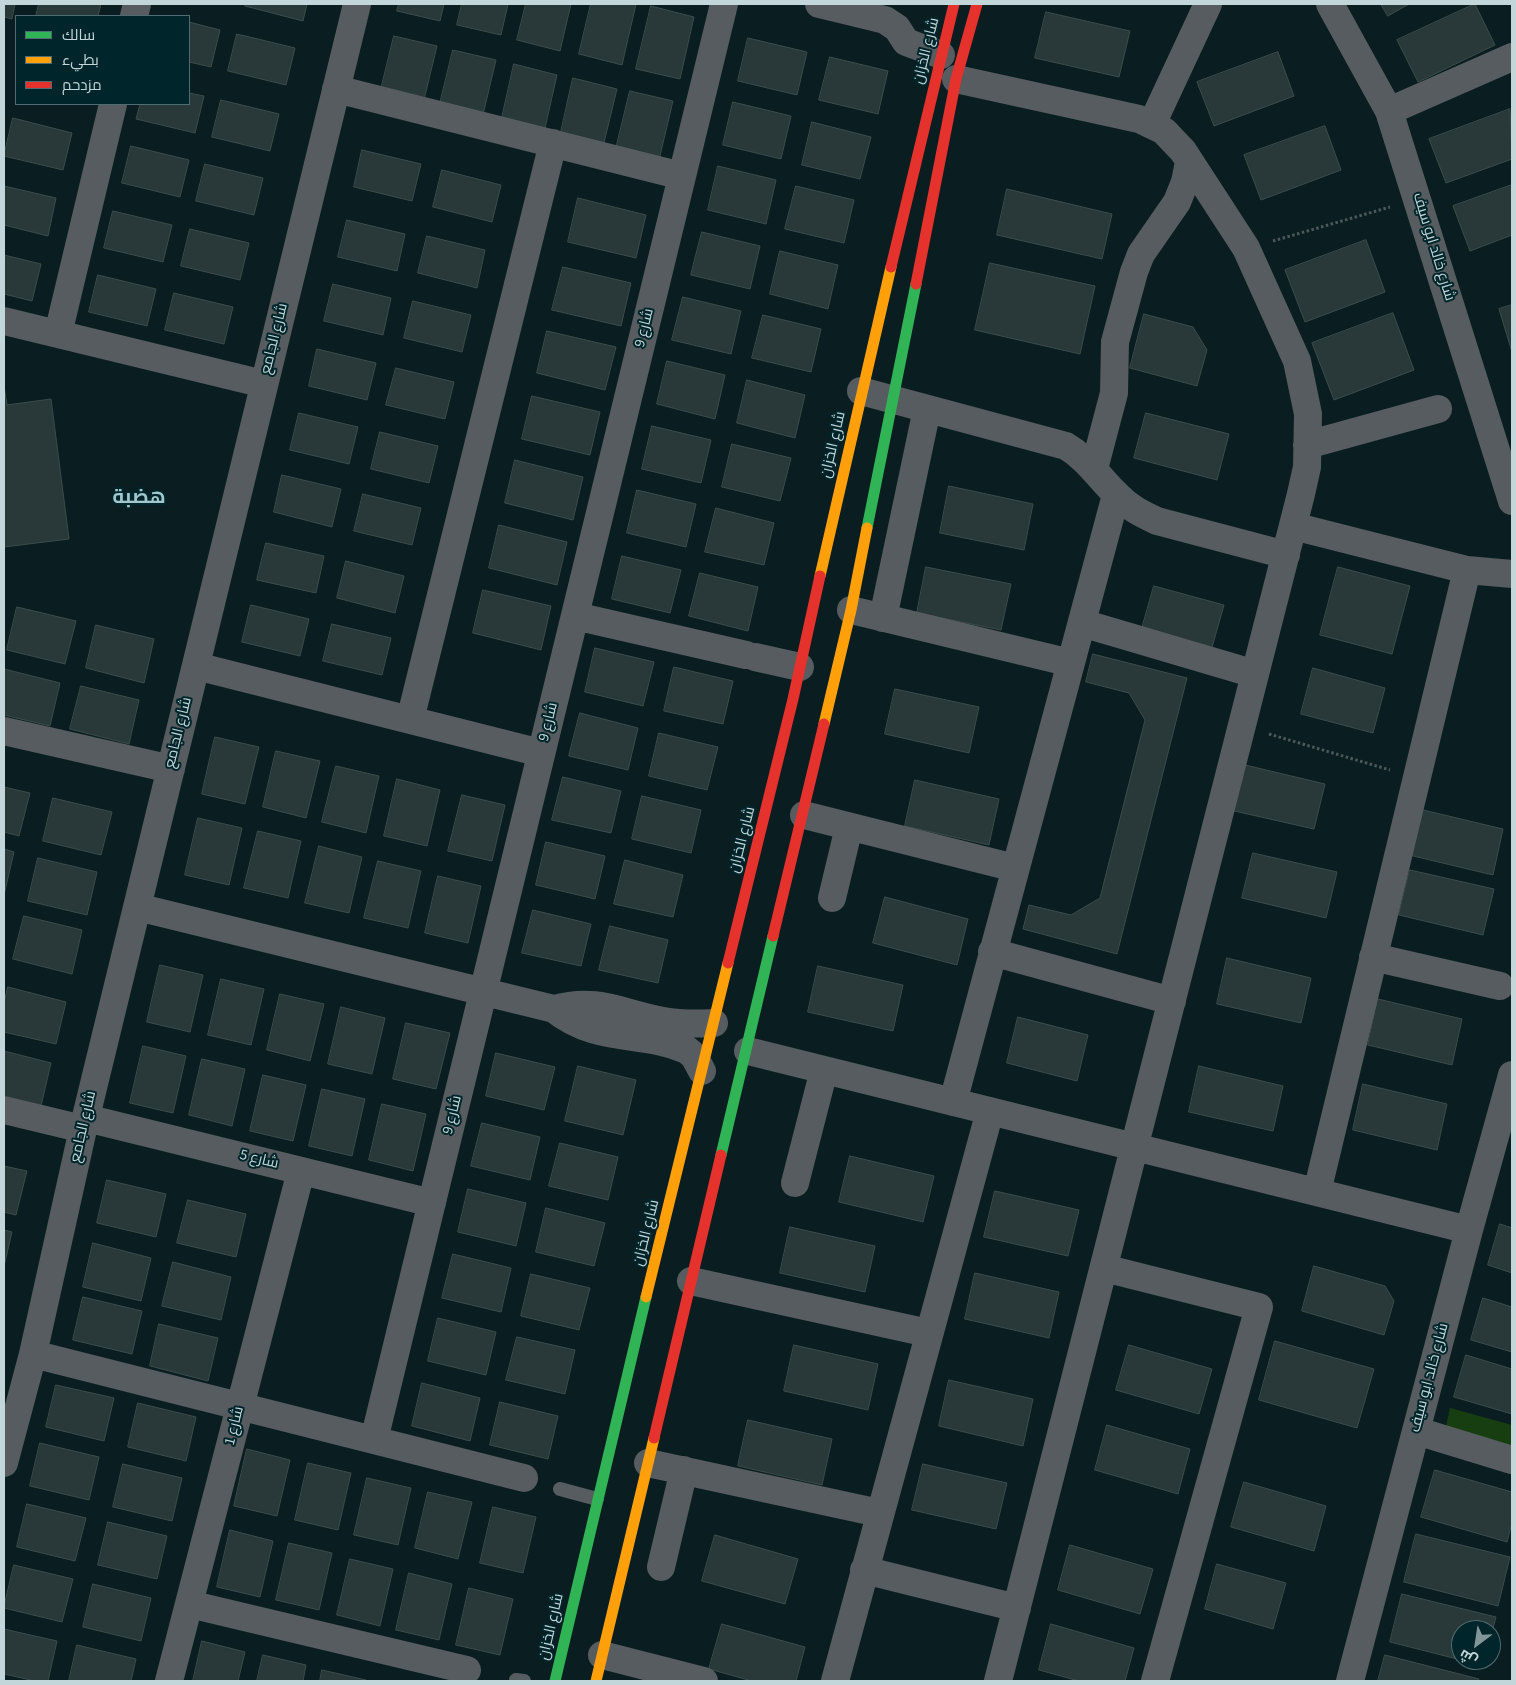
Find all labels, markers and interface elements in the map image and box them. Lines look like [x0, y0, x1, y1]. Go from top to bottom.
legend [15, 15, 190, 105]
street label: شارع الخزان [910, 16, 944, 86]
text: سالك [62, 25, 95, 46]
text: بطيء [62, 50, 99, 71]
text: مزدحم [62, 75, 102, 96]
street label: شارع خالد ابو سيف [1408, 191, 1458, 303]
street label: شارع الجامع [257, 302, 293, 376]
street label: شارع 9 [631, 307, 659, 349]
street label: شارع الخزان [818, 410, 850, 480]
district label: هضبة [113, 487, 165, 511]
street label: شارع الجامع [161, 696, 197, 770]
street label: شارع 9 [535, 701, 563, 743]
street label: شارع الخزان [726, 805, 760, 875]
street label: شارع الجامع [67, 1090, 101, 1164]
street label: شارع 9 [439, 1094, 467, 1136]
street label: شارع 5 [238, 1146, 280, 1174]
street label: شارع الخزان [630, 1198, 664, 1268]
street label: شارع خالد ابو سيف [1407, 1321, 1453, 1435]
street label: شارع 1 [221, 1405, 249, 1447]
street label: شارع الخزان [536, 1592, 568, 1662]
north arrow [1451, 1620, 1501, 1670]
text: ش [1456, 1644, 1482, 1670]

